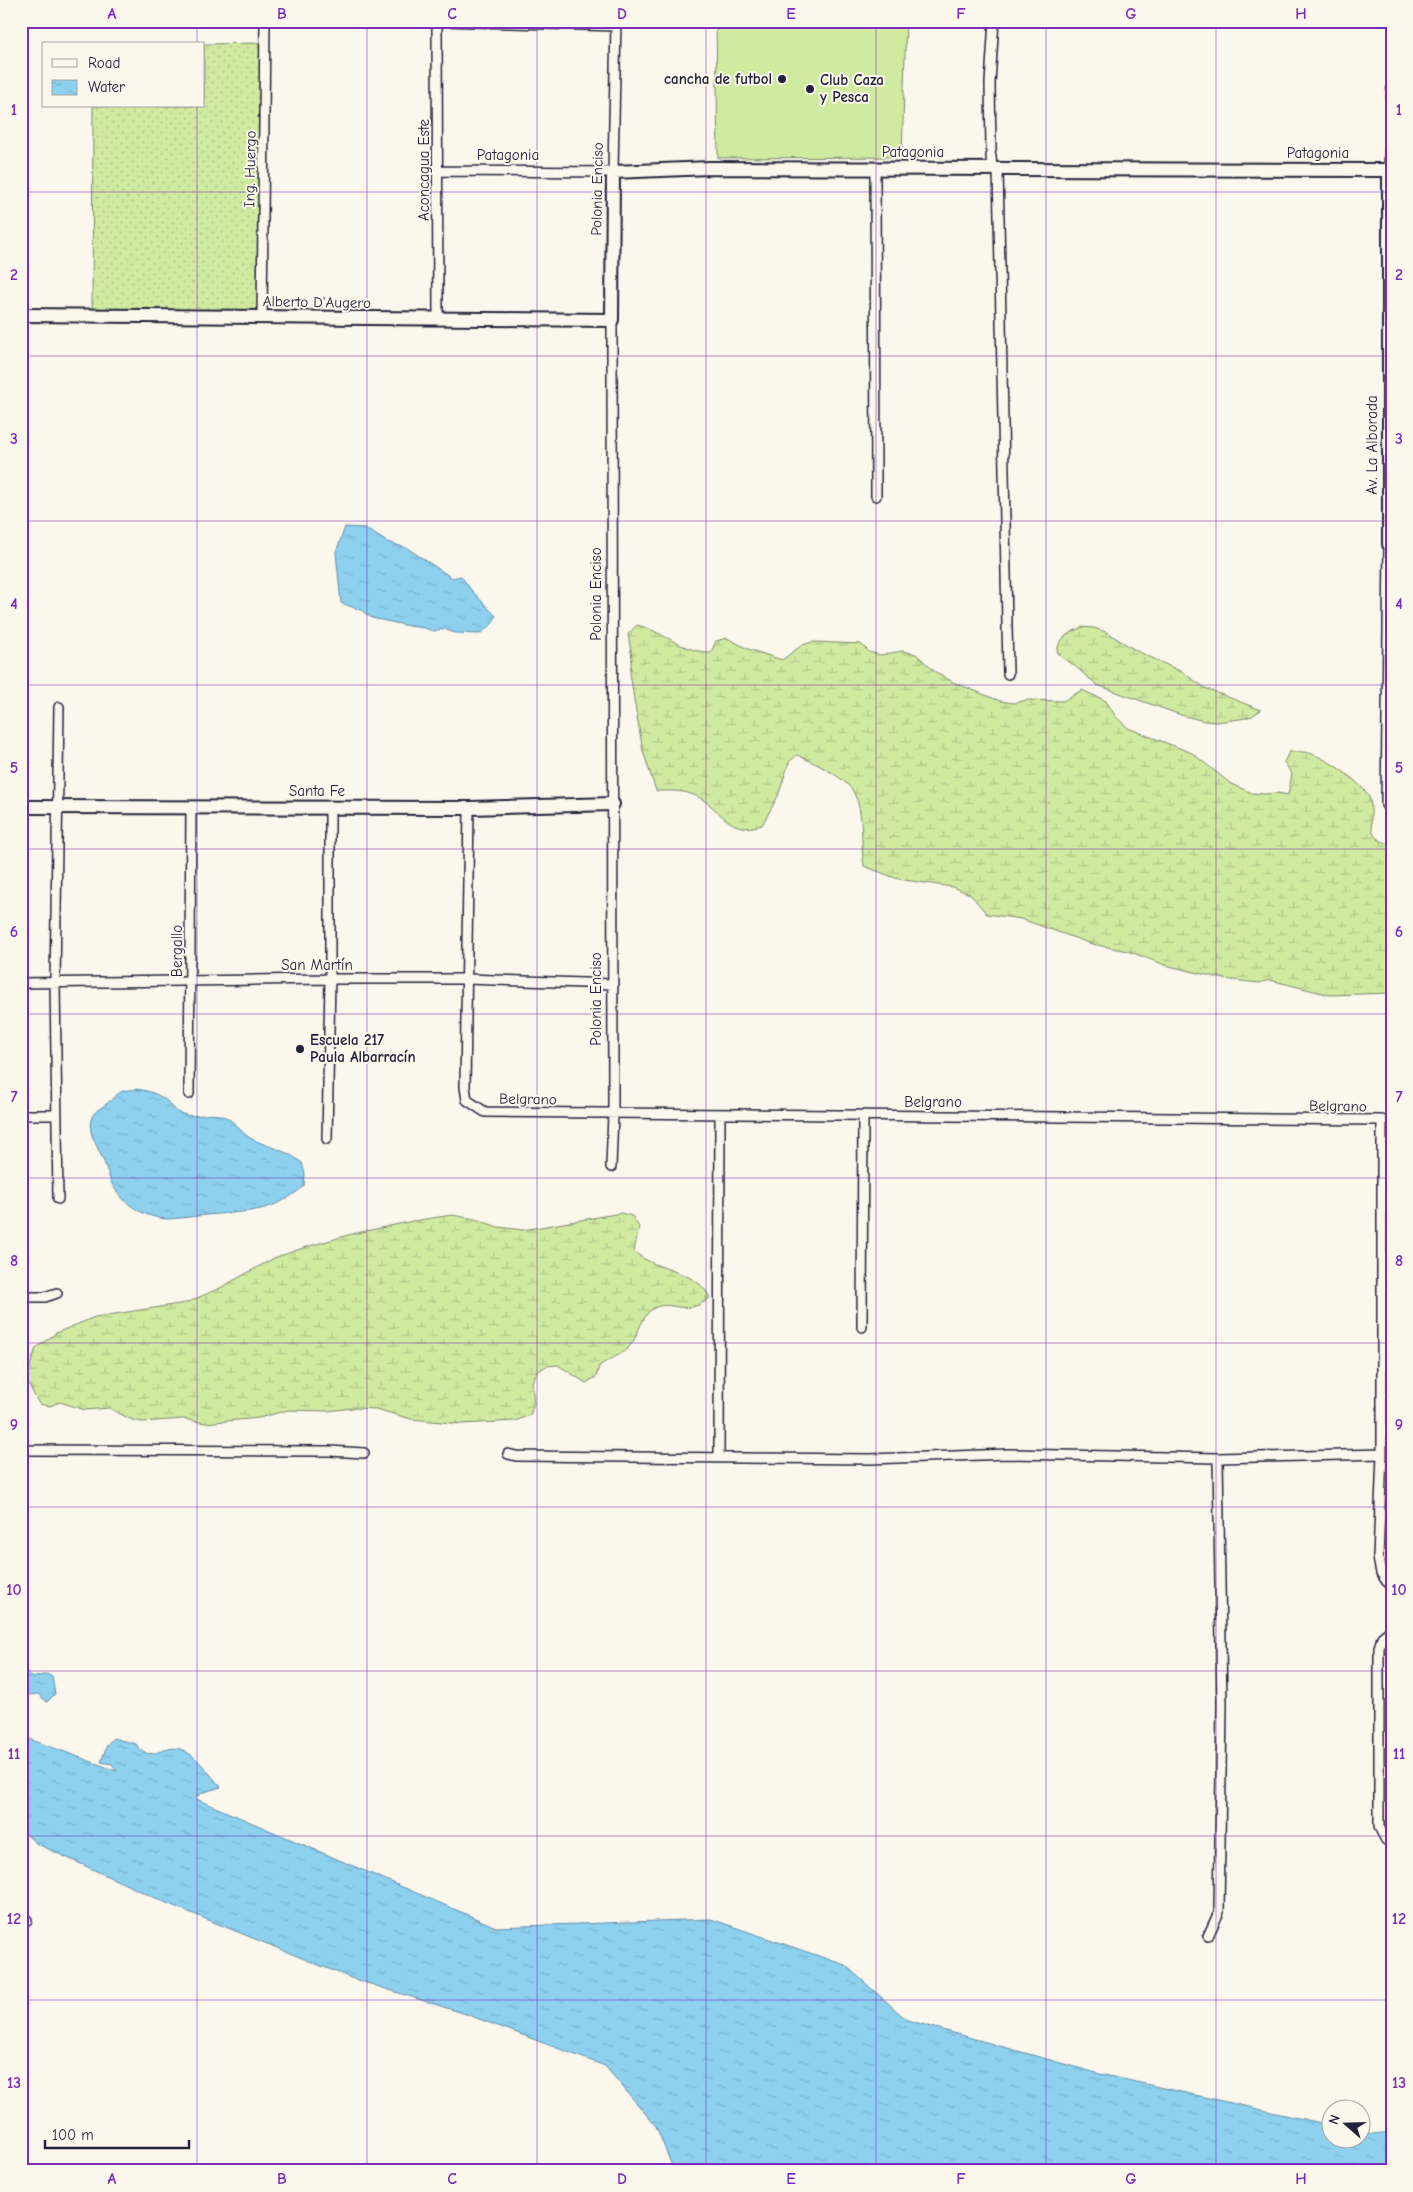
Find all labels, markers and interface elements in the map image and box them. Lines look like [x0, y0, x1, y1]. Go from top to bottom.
text: A [108, 5, 117, 23]
text: B [277, 5, 287, 23]
text: C [447, 5, 457, 23]
text: D [617, 5, 627, 23]
text: E [786, 5, 796, 23]
text: F [956, 5, 966, 23]
text: G [1125, 5, 1137, 23]
text: H [1295, 5, 1307, 23]
legend [42, 42, 205, 108]
text: Road [88, 54, 120, 72]
place label: cancha de futbol [664, 70, 772, 88]
place label: Club Caza y Pesca [820, 71, 884, 106]
marker: cancha de futbol [776, 73, 788, 85]
text: Water [88, 78, 125, 96]
marker: Club Caza y Pesca [804, 83, 816, 95]
text: 1 [11, 101, 17, 119]
text: 1 [1396, 101, 1402, 119]
street label: Aconcagua Este [415, 118, 433, 221]
street label: Ing. Huergo [240, 130, 260, 208]
street label: Polonia Enciso [587, 142, 607, 236]
street label: Patagonia [882, 143, 944, 161]
street label: Patagonia [1287, 144, 1349, 162]
street label: Patagonia [477, 146, 539, 164]
text: 2 [10, 266, 18, 284]
text: 2 [1395, 266, 1403, 284]
street label: Alberto D'Augero [263, 292, 371, 312]
street label: Av. La Alborada [1363, 395, 1381, 495]
text: 3 [10, 430, 18, 448]
text: 3 [1395, 430, 1403, 448]
street label: Polonia Enciso [587, 547, 605, 641]
text: 4 [10, 595, 18, 613]
text: 4 [1395, 595, 1403, 613]
text: 5 [10, 759, 18, 777]
text: 5 [1395, 759, 1403, 777]
street label: Santa Fe [289, 782, 346, 800]
text: 6 [10, 923, 18, 941]
text: 6 [1395, 923, 1403, 941]
street label: Bergallo [168, 925, 186, 977]
street label: Polonia Enciso [587, 952, 605, 1046]
street label: San Martín [281, 956, 353, 974]
place label: Escuela 217 Paula Albarracín [310, 1031, 416, 1066]
marker: Escuela 217 Paula Albarracín [294, 1043, 306, 1055]
text: 7 [10, 1088, 18, 1106]
text: 7 [1395, 1088, 1403, 1106]
street label: Belgrano [499, 1089, 557, 1109]
street label: Belgrano [904, 1093, 962, 1111]
street label: Belgrano [1309, 1096, 1367, 1116]
text: 8 [10, 1252, 18, 1270]
text: 8 [1395, 1252, 1403, 1270]
text: 9 [10, 1416, 18, 1434]
text: 9 [1395, 1416, 1403, 1434]
text: 10 [6, 1581, 22, 1599]
text: 10 [1391, 1581, 1407, 1599]
text: 11 [8, 1745, 20, 1763]
text: 11 [1393, 1745, 1405, 1763]
text: 12 [7, 1910, 21, 1928]
text: 12 [1392, 1910, 1406, 1928]
text: 13 [7, 2074, 21, 2092]
text: 13 [1392, 2074, 1406, 2092]
north arrow [1320, 2100, 1370, 2150]
text: N [1325, 2113, 1344, 2127]
scale bar [45, 2117, 189, 2149]
text: 100 m [52, 2126, 94, 2144]
text: A [108, 2170, 117, 2188]
text: B [277, 2170, 287, 2188]
text: C [447, 2170, 457, 2188]
text: D [617, 2170, 627, 2188]
text: E [786, 2170, 796, 2188]
text: F [956, 2170, 966, 2188]
text: G [1125, 2170, 1137, 2188]
text: H [1295, 2170, 1307, 2188]

